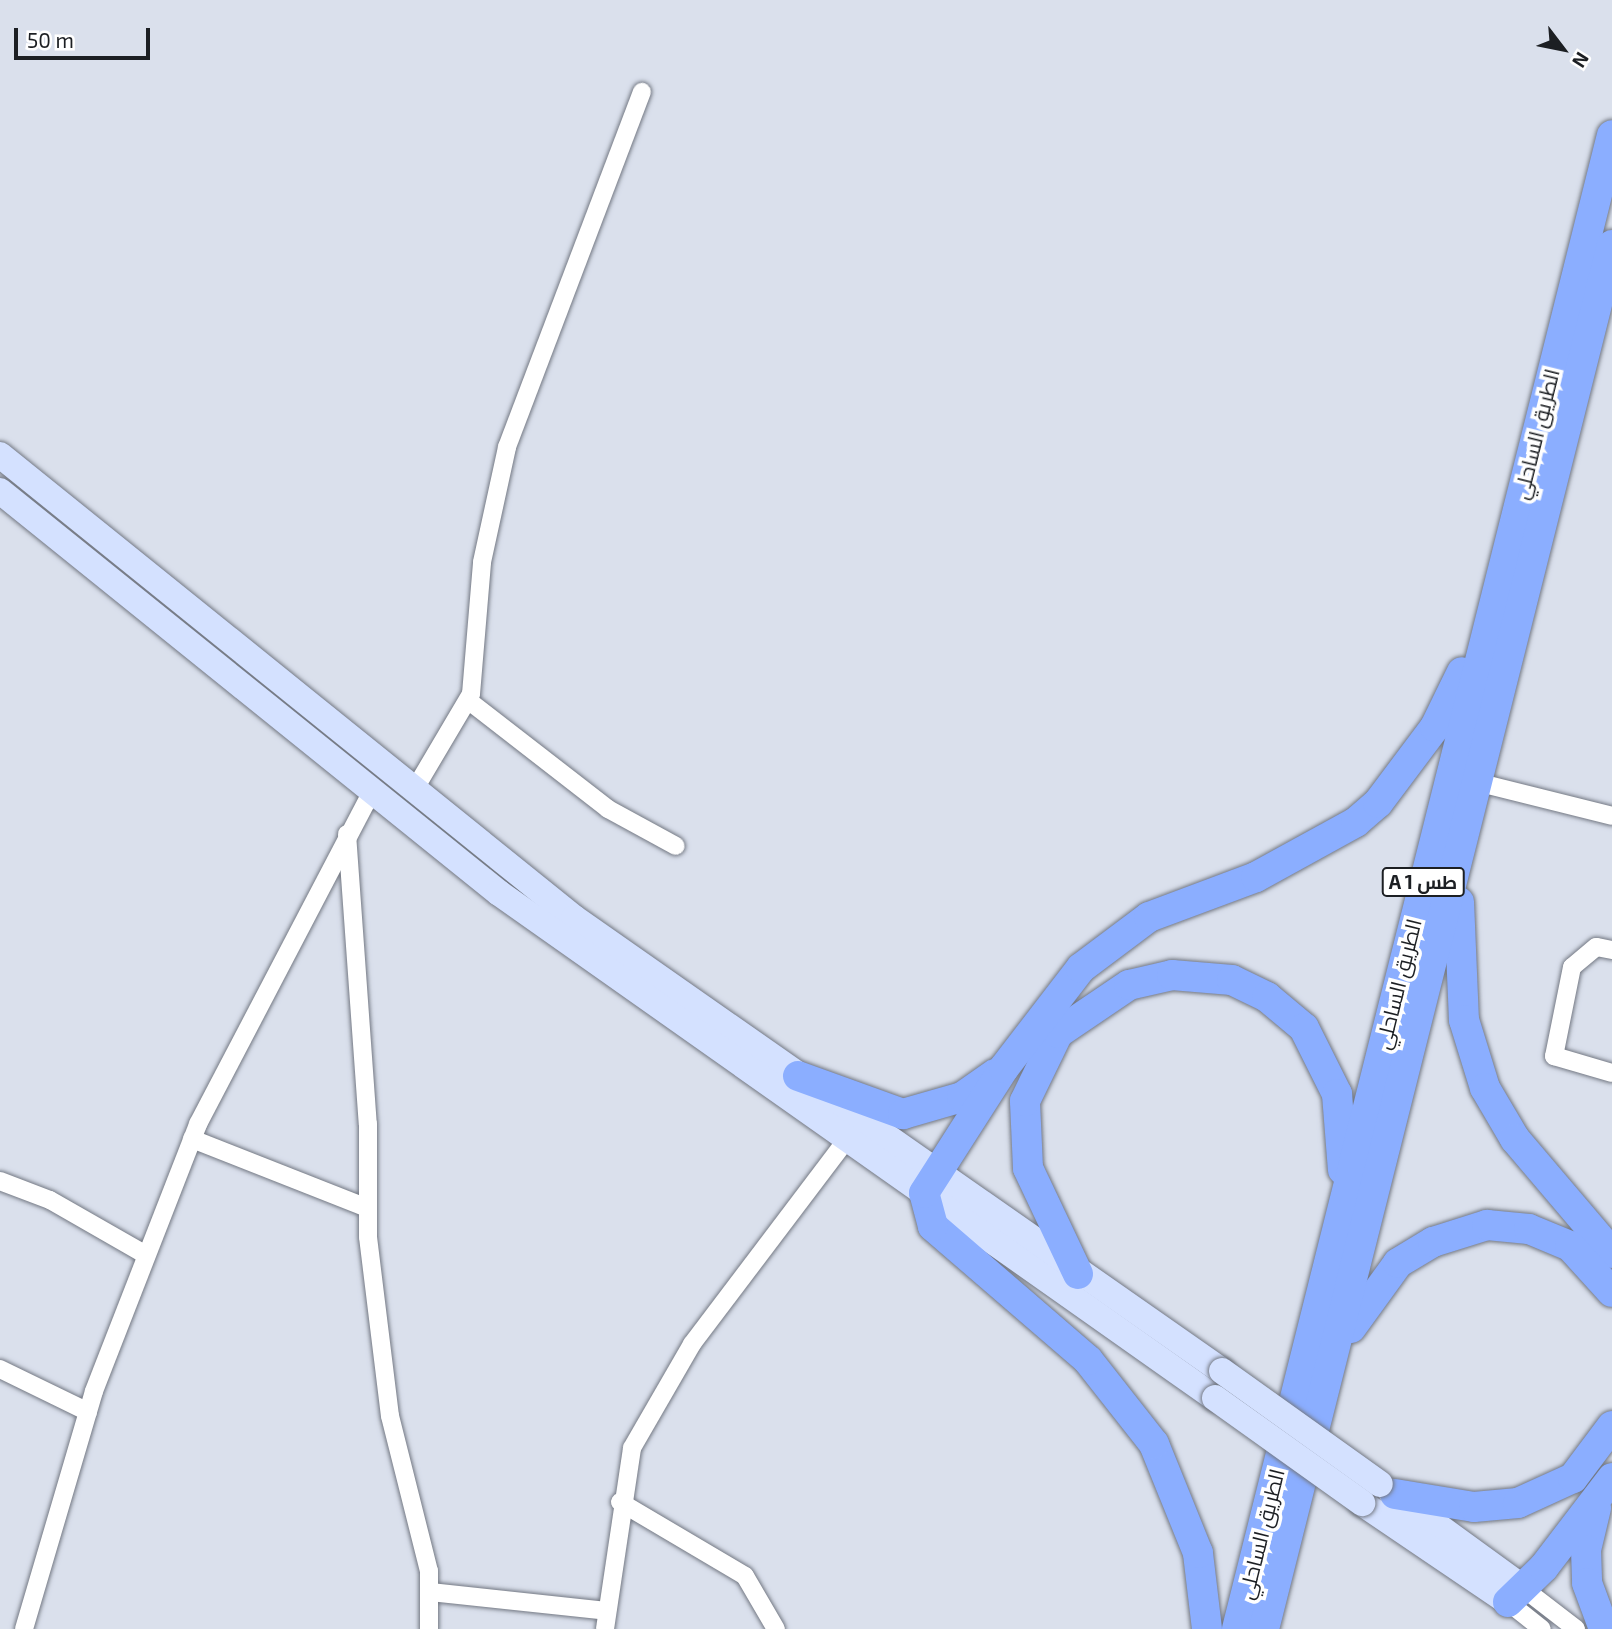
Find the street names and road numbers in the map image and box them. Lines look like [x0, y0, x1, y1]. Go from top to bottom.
street label: الطريق الساحلي [1508, 366, 1564, 502]
road number: A 1 طس [1381, 866, 1465, 898]
street label: الطريق الساحلي [1370, 916, 1426, 1052]
street label: الطريق الساحلي [1233, 1466, 1289, 1602]

